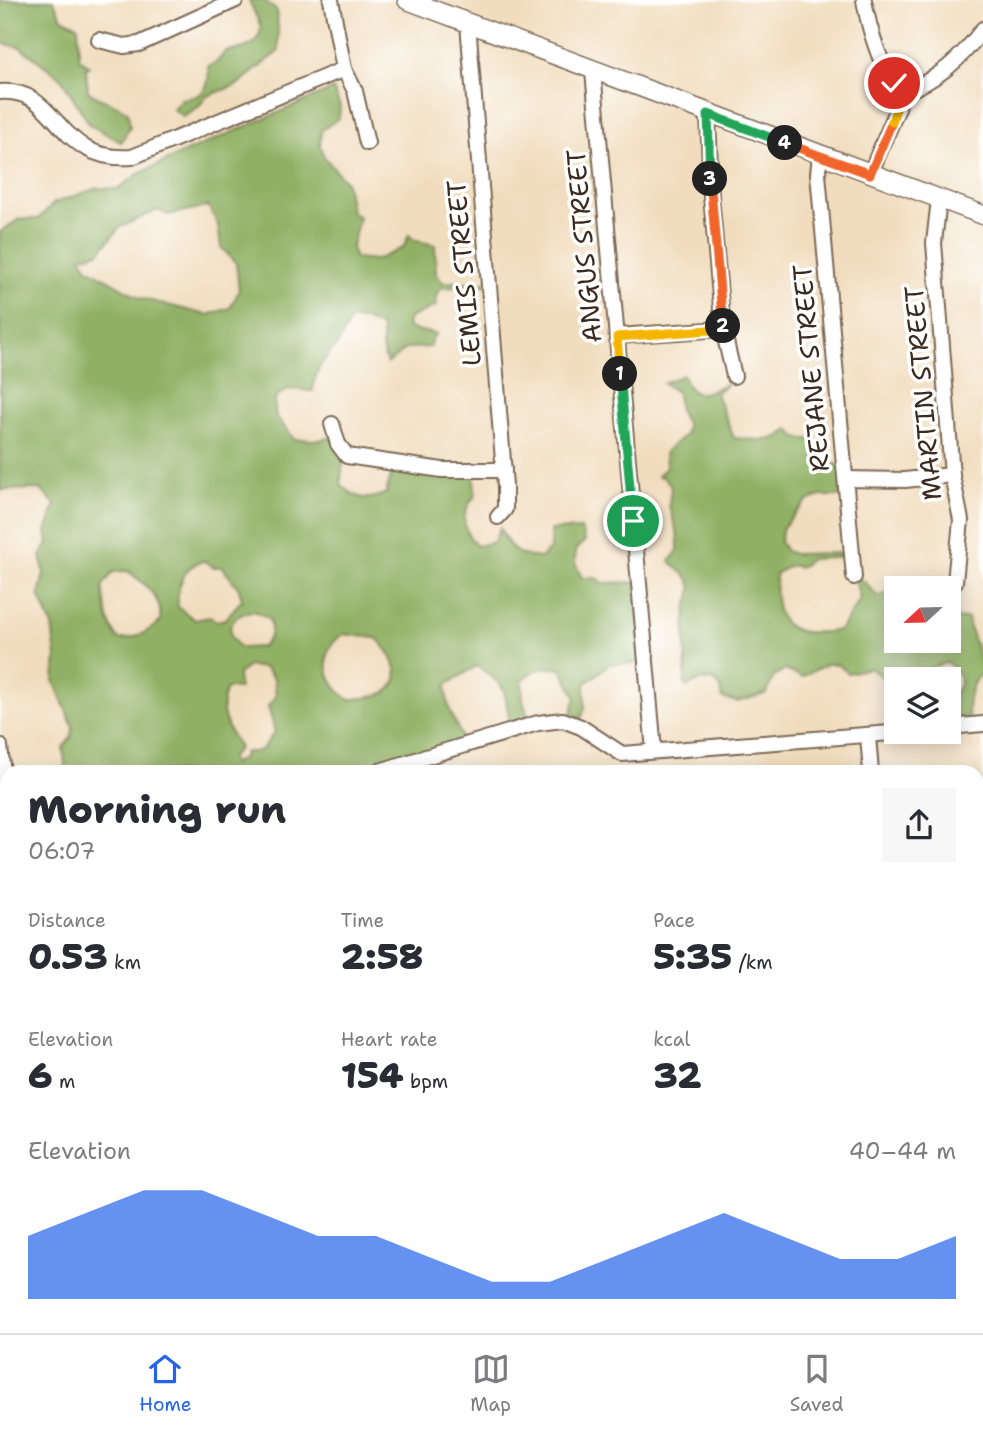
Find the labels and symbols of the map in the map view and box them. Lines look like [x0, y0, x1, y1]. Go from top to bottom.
pin [864, 53, 924, 113]
pin: 4 [768, 125, 802, 160]
street label: ANGUS STREET [558, 148, 609, 344]
pin: 3 [692, 162, 728, 196]
street label: LEMIS STREET [438, 179, 489, 368]
street label: REJANE STREET [784, 263, 837, 473]
street label: MARTIN STREET [896, 284, 949, 502]
pin: 2 [706, 308, 740, 344]
pin: 1 [602, 356, 638, 392]
pin [603, 491, 663, 551]
north arrow [884, 576, 961, 653]

